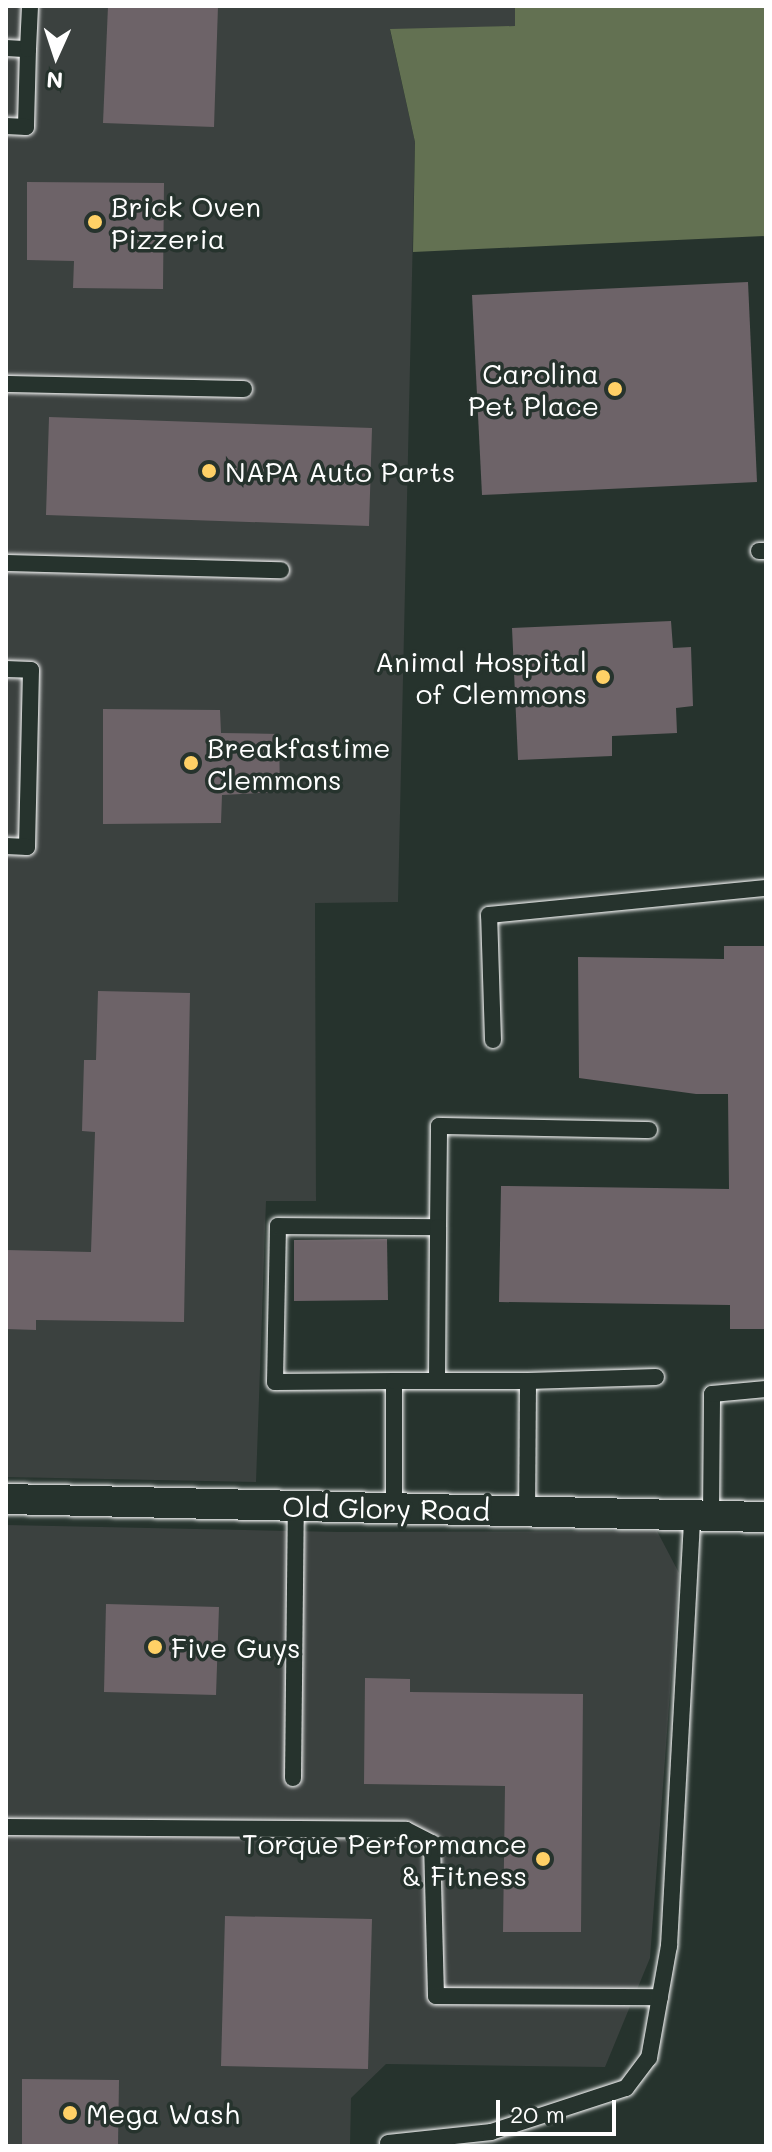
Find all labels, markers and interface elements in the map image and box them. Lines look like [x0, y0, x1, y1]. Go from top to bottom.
north arrow [16, 16, 96, 96]
text: N [46, 66, 64, 95]
place label: Brick Oven Pizzeria [111, 189, 261, 255]
marker: Brick Oven Pizzeria [86, 213, 104, 231]
place label: Carolina Pet Place [468, 356, 599, 422]
marker: Carolina Pet Place [606, 380, 624, 398]
place label: NAPA Auto Parts [225, 454, 455, 488]
marker: NAPA Auto Parts [200, 462, 218, 480]
place label: Animal Hospital of Clemmons [375, 644, 587, 710]
marker: Animal Hospital of Clemmons [594, 668, 612, 686]
place label: Breakfastime Clemmons [207, 730, 391, 796]
marker: Breakfastime Clemmons [182, 754, 200, 772]
street label: Old Glory Road [282, 1489, 490, 1527]
place label: Five Guys [171, 1630, 301, 1664]
marker: Five Guys [146, 1638, 164, 1656]
place label: Torque Performance & Fitness [242, 1826, 527, 1892]
marker: Torque Performance & Fitness [534, 1850, 552, 1868]
scale bar [500, 2084, 620, 2134]
place label: Mega Wash [86, 2096, 240, 2130]
text: 20 m [510, 2098, 565, 2129]
marker: Mega Wash [61, 2104, 79, 2122]

